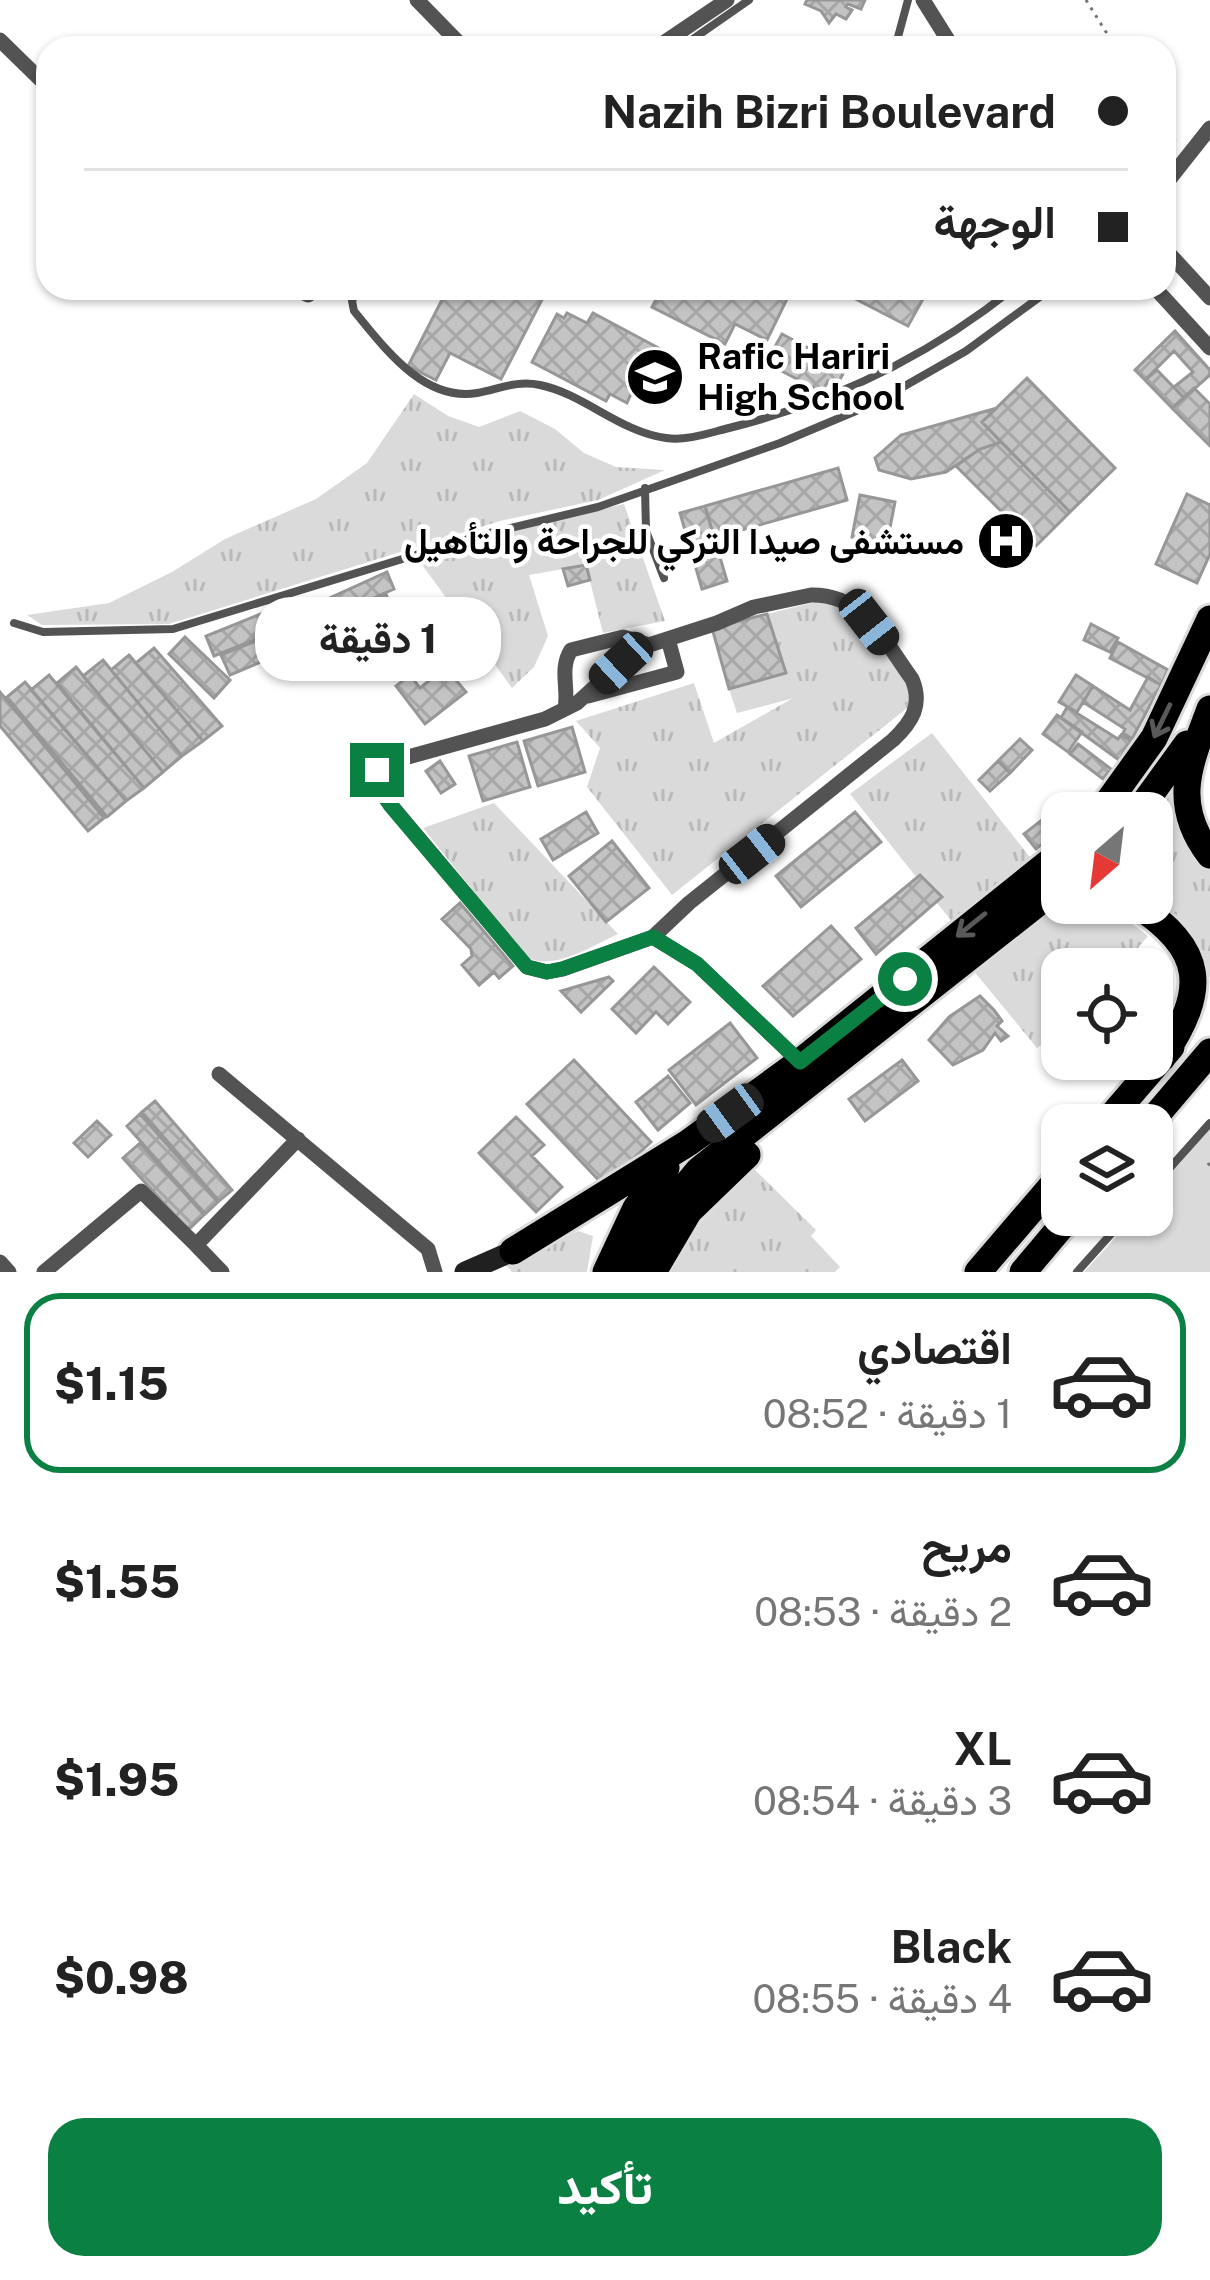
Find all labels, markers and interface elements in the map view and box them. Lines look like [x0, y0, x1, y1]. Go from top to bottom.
text: Nazih Bizri Boulevard [602, 85, 1056, 138]
text: الوجهة [934, 195, 1056, 248]
place label: Rafic Hariri High School [697, 335, 905, 418]
school or university icon: Rafic Hariri High School [624, 346, 686, 408]
hospital icon: مستشفى صيدا التركي للجراحة والتأهيل [975, 510, 1037, 572]
place label: مستشفى صيدا التركي للجراحة والتأهيل [404, 520, 964, 571]
car [833, 583, 905, 661]
callout: 1 دقيقة [254, 596, 500, 680]
text: 1 دقيقة [319, 616, 437, 662]
car [582, 625, 660, 701]
one-way arrow [1150, 702, 1173, 738]
route end [350, 743, 404, 797]
north arrow [1041, 792, 1173, 924]
map controls [1041, 792, 1173, 1236]
car [713, 818, 791, 890]
one-way arrow [955, 912, 987, 938]
button: locate [1041, 948, 1173, 1080]
route start [878, 952, 932, 1006]
car [690, 1077, 770, 1149]
button: layers [1041, 1104, 1173, 1236]
text: اقتصادي [857, 1321, 1012, 1374]
icon: car [1048, 1329, 1156, 1437]
text: $1.15 [54, 1357, 169, 1410]
text: 1 دقيقة · 08:52 [763, 1391, 1012, 1437]
text: مريح [921, 1519, 1012, 1572]
icon: car [1048, 1527, 1156, 1635]
text: $1.55 [54, 1555, 180, 1608]
text: 2 دقيقة · 08:53 [754, 1589, 1012, 1635]
text: XL [954, 1722, 1012, 1775]
icon: car [1048, 1725, 1156, 1833]
text: $1.95 [54, 1753, 179, 1806]
text: 3 دقيقة · 08:54 [753, 1778, 1012, 1824]
text: Black [891, 1920, 1012, 1973]
icon: car [1048, 1923, 1156, 2031]
text: $0.98 [54, 1951, 189, 2004]
text: 4 دقيقة · 08:55 [752, 1976, 1012, 2022]
button: تأكيد [48, 2118, 1162, 2256]

